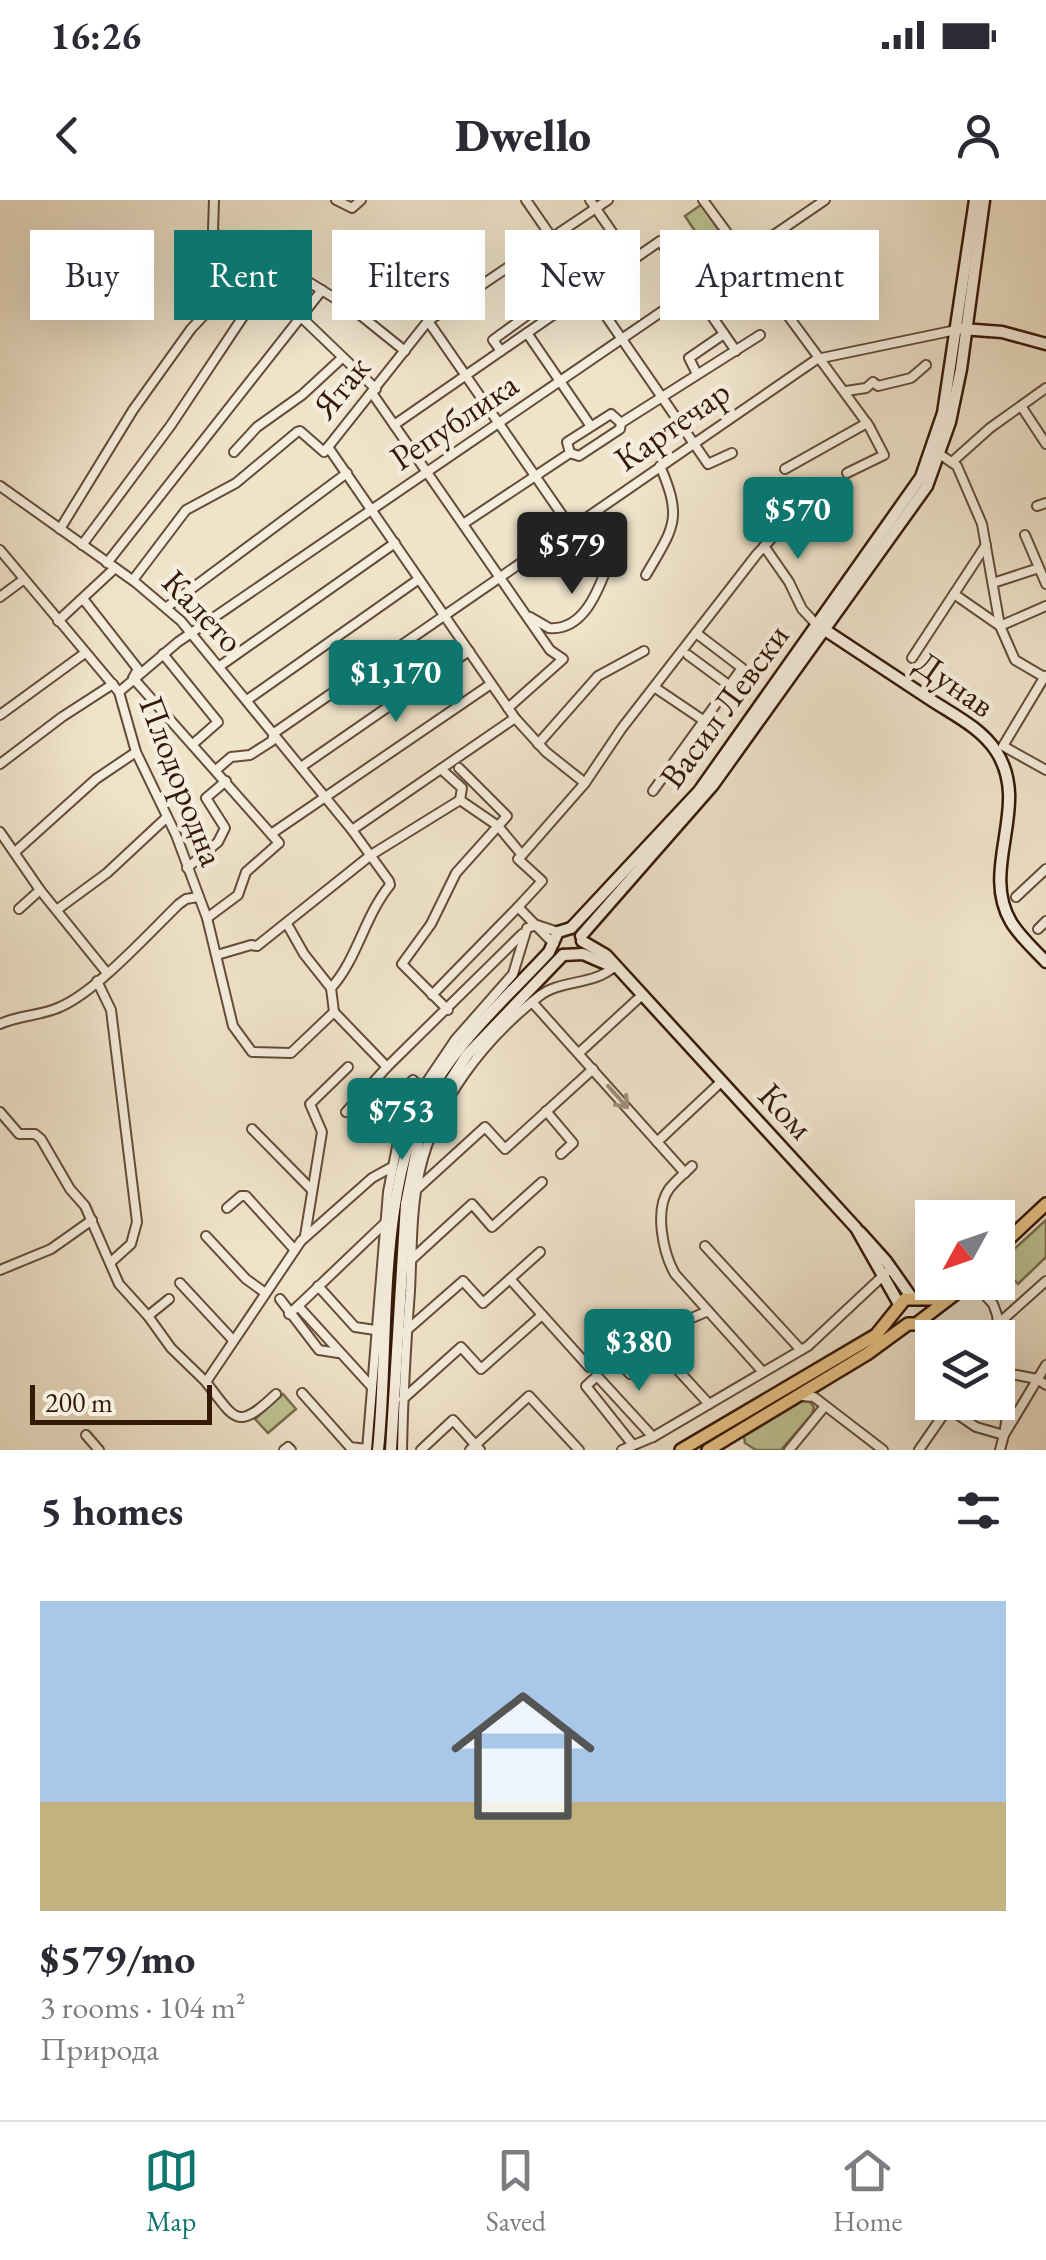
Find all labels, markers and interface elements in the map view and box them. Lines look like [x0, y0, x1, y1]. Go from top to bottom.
text: 16:26 [50, 11, 141, 60]
text: Dwello [455, 106, 591, 164]
icon: back [40, 108, 95, 163]
icon: person [951, 108, 1006, 163]
chip: Buy [30, 230, 154, 320]
chip: Rent [174, 230, 312, 320]
chip: Filters [332, 230, 485, 320]
chip: New [505, 230, 640, 320]
chip: Apartment [660, 230, 879, 320]
street label: Ятак [301, 346, 380, 428]
street label: Република [381, 361, 527, 481]
street label: Картечар [605, 369, 739, 481]
pin: $570 [739, 477, 857, 562]
text: $570 [765, 488, 831, 530]
pin: $579 [513, 512, 631, 597]
text: $579 [539, 523, 605, 565]
street label: Калето [153, 559, 254, 662]
street label: Васил Левски [649, 614, 798, 797]
pin: $1,170 [315, 640, 477, 725]
street label: Дунав [906, 640, 1004, 728]
text: $1,170 [351, 651, 441, 693]
street label: Плодородна [129, 690, 235, 872]
street label: Ком [749, 1073, 824, 1149]
pin: $753 [343, 1078, 461, 1163]
one-way arrow [606, 1084, 629, 1109]
text: $753 [369, 1089, 435, 1131]
north arrow [915, 1200, 1015, 1300]
map controls [915, 1200, 1015, 1420]
pin: $380 [580, 1309, 698, 1394]
text: $380 [606, 1320, 672, 1362]
button: layers [915, 1320, 1015, 1420]
scale bar [30, 1380, 212, 1424]
text: 200 m [45, 1384, 113, 1420]
text: 5 homes [40, 1483, 183, 1538]
icon: filters [951, 1483, 1006, 1538]
icon: home [433, 1666, 613, 1846]
text: $579/mo [40, 1931, 196, 1986]
text: 3 rooms · 104 m² [40, 1986, 246, 2028]
text: Природа [40, 2028, 159, 2070]
tab: Map [144, 2143, 199, 2239]
tab: Saved [486, 2143, 546, 2239]
tab: Home [833, 2143, 902, 2239]

